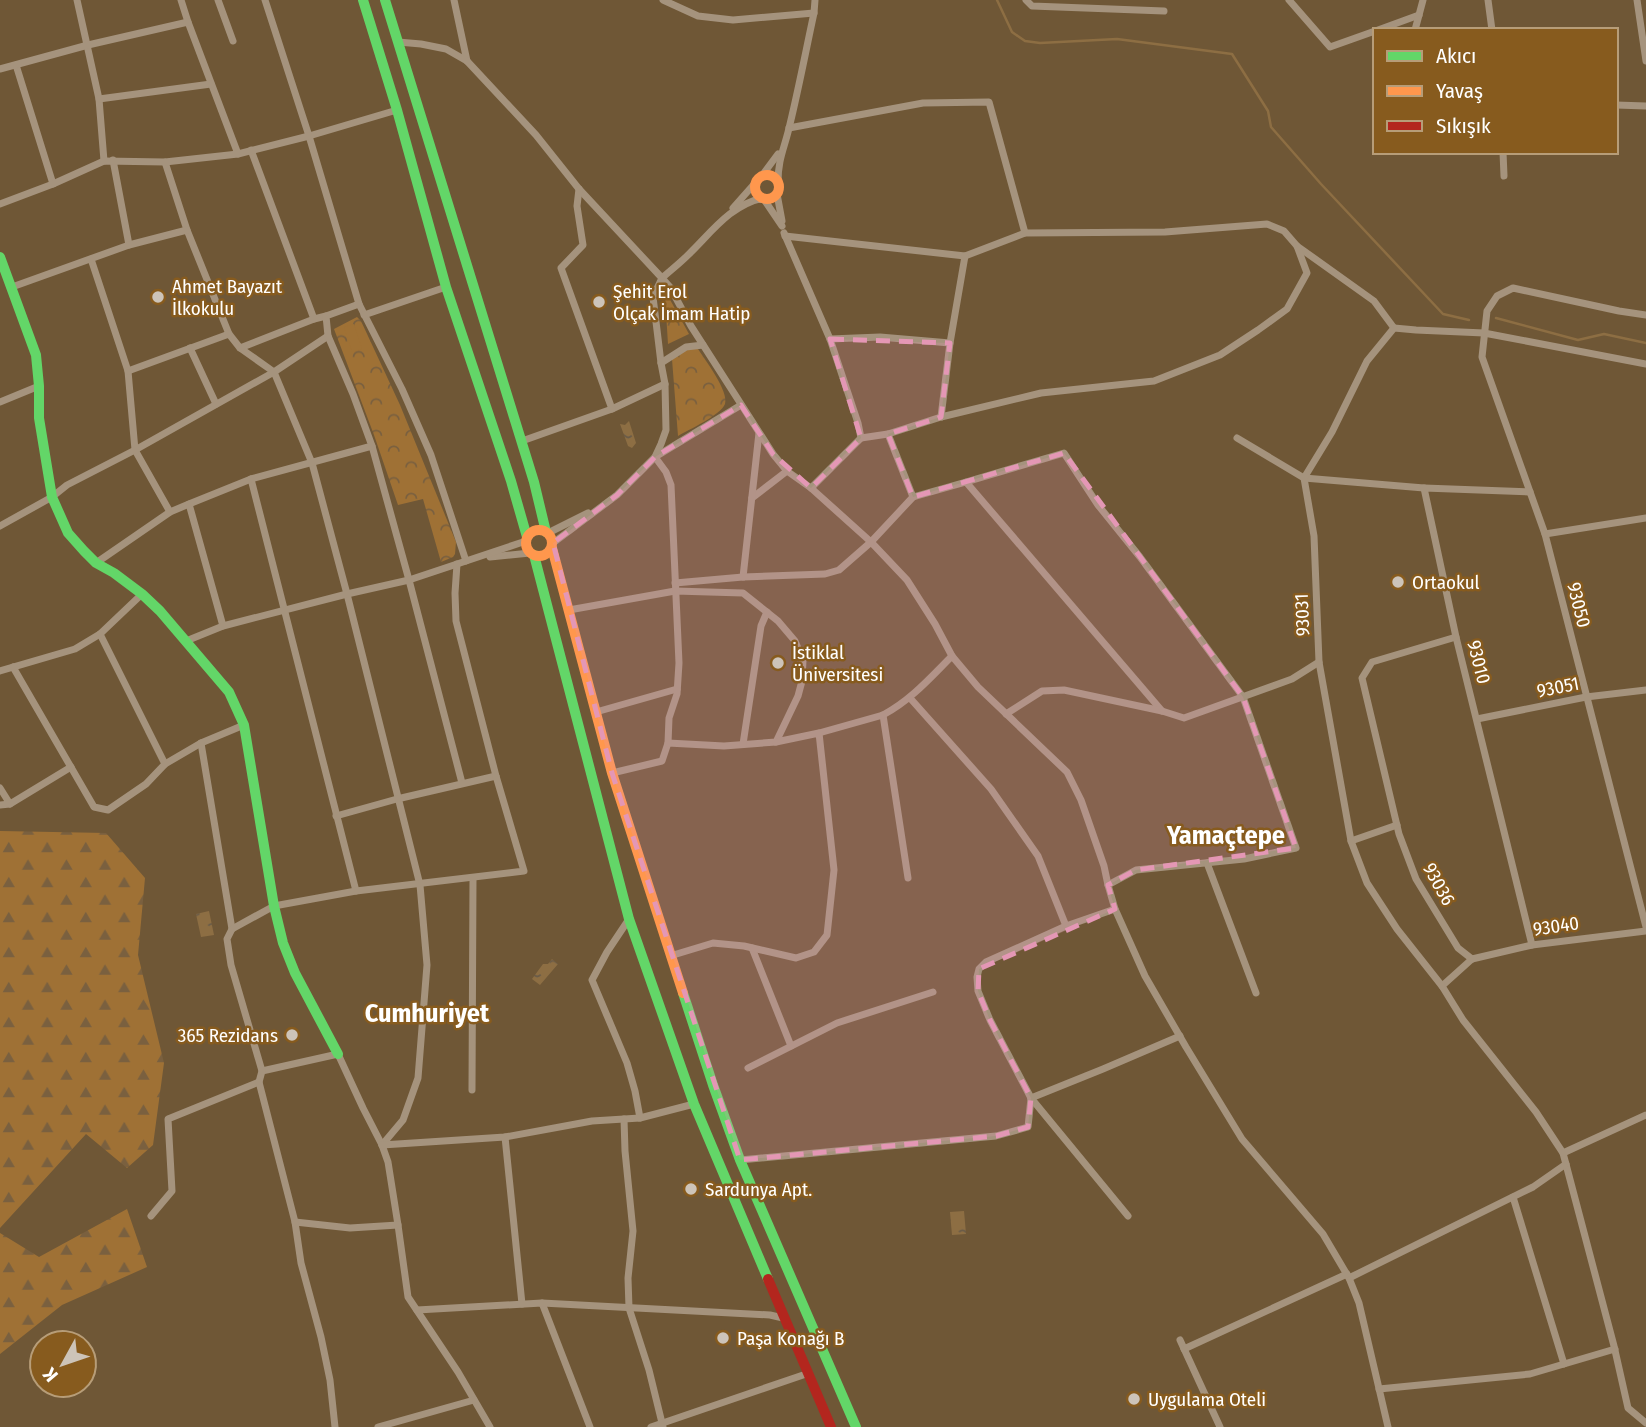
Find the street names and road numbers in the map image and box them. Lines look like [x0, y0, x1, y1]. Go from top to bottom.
street label: 93050 [1562, 580, 1596, 630]
street label: 93031 [1290, 593, 1314, 637]
street label: 93010 [1463, 638, 1495, 686]
street label: 93051 [1535, 672, 1581, 702]
street label: 93036 [1418, 859, 1460, 909]
street label: 93040 [1531, 911, 1581, 941]

